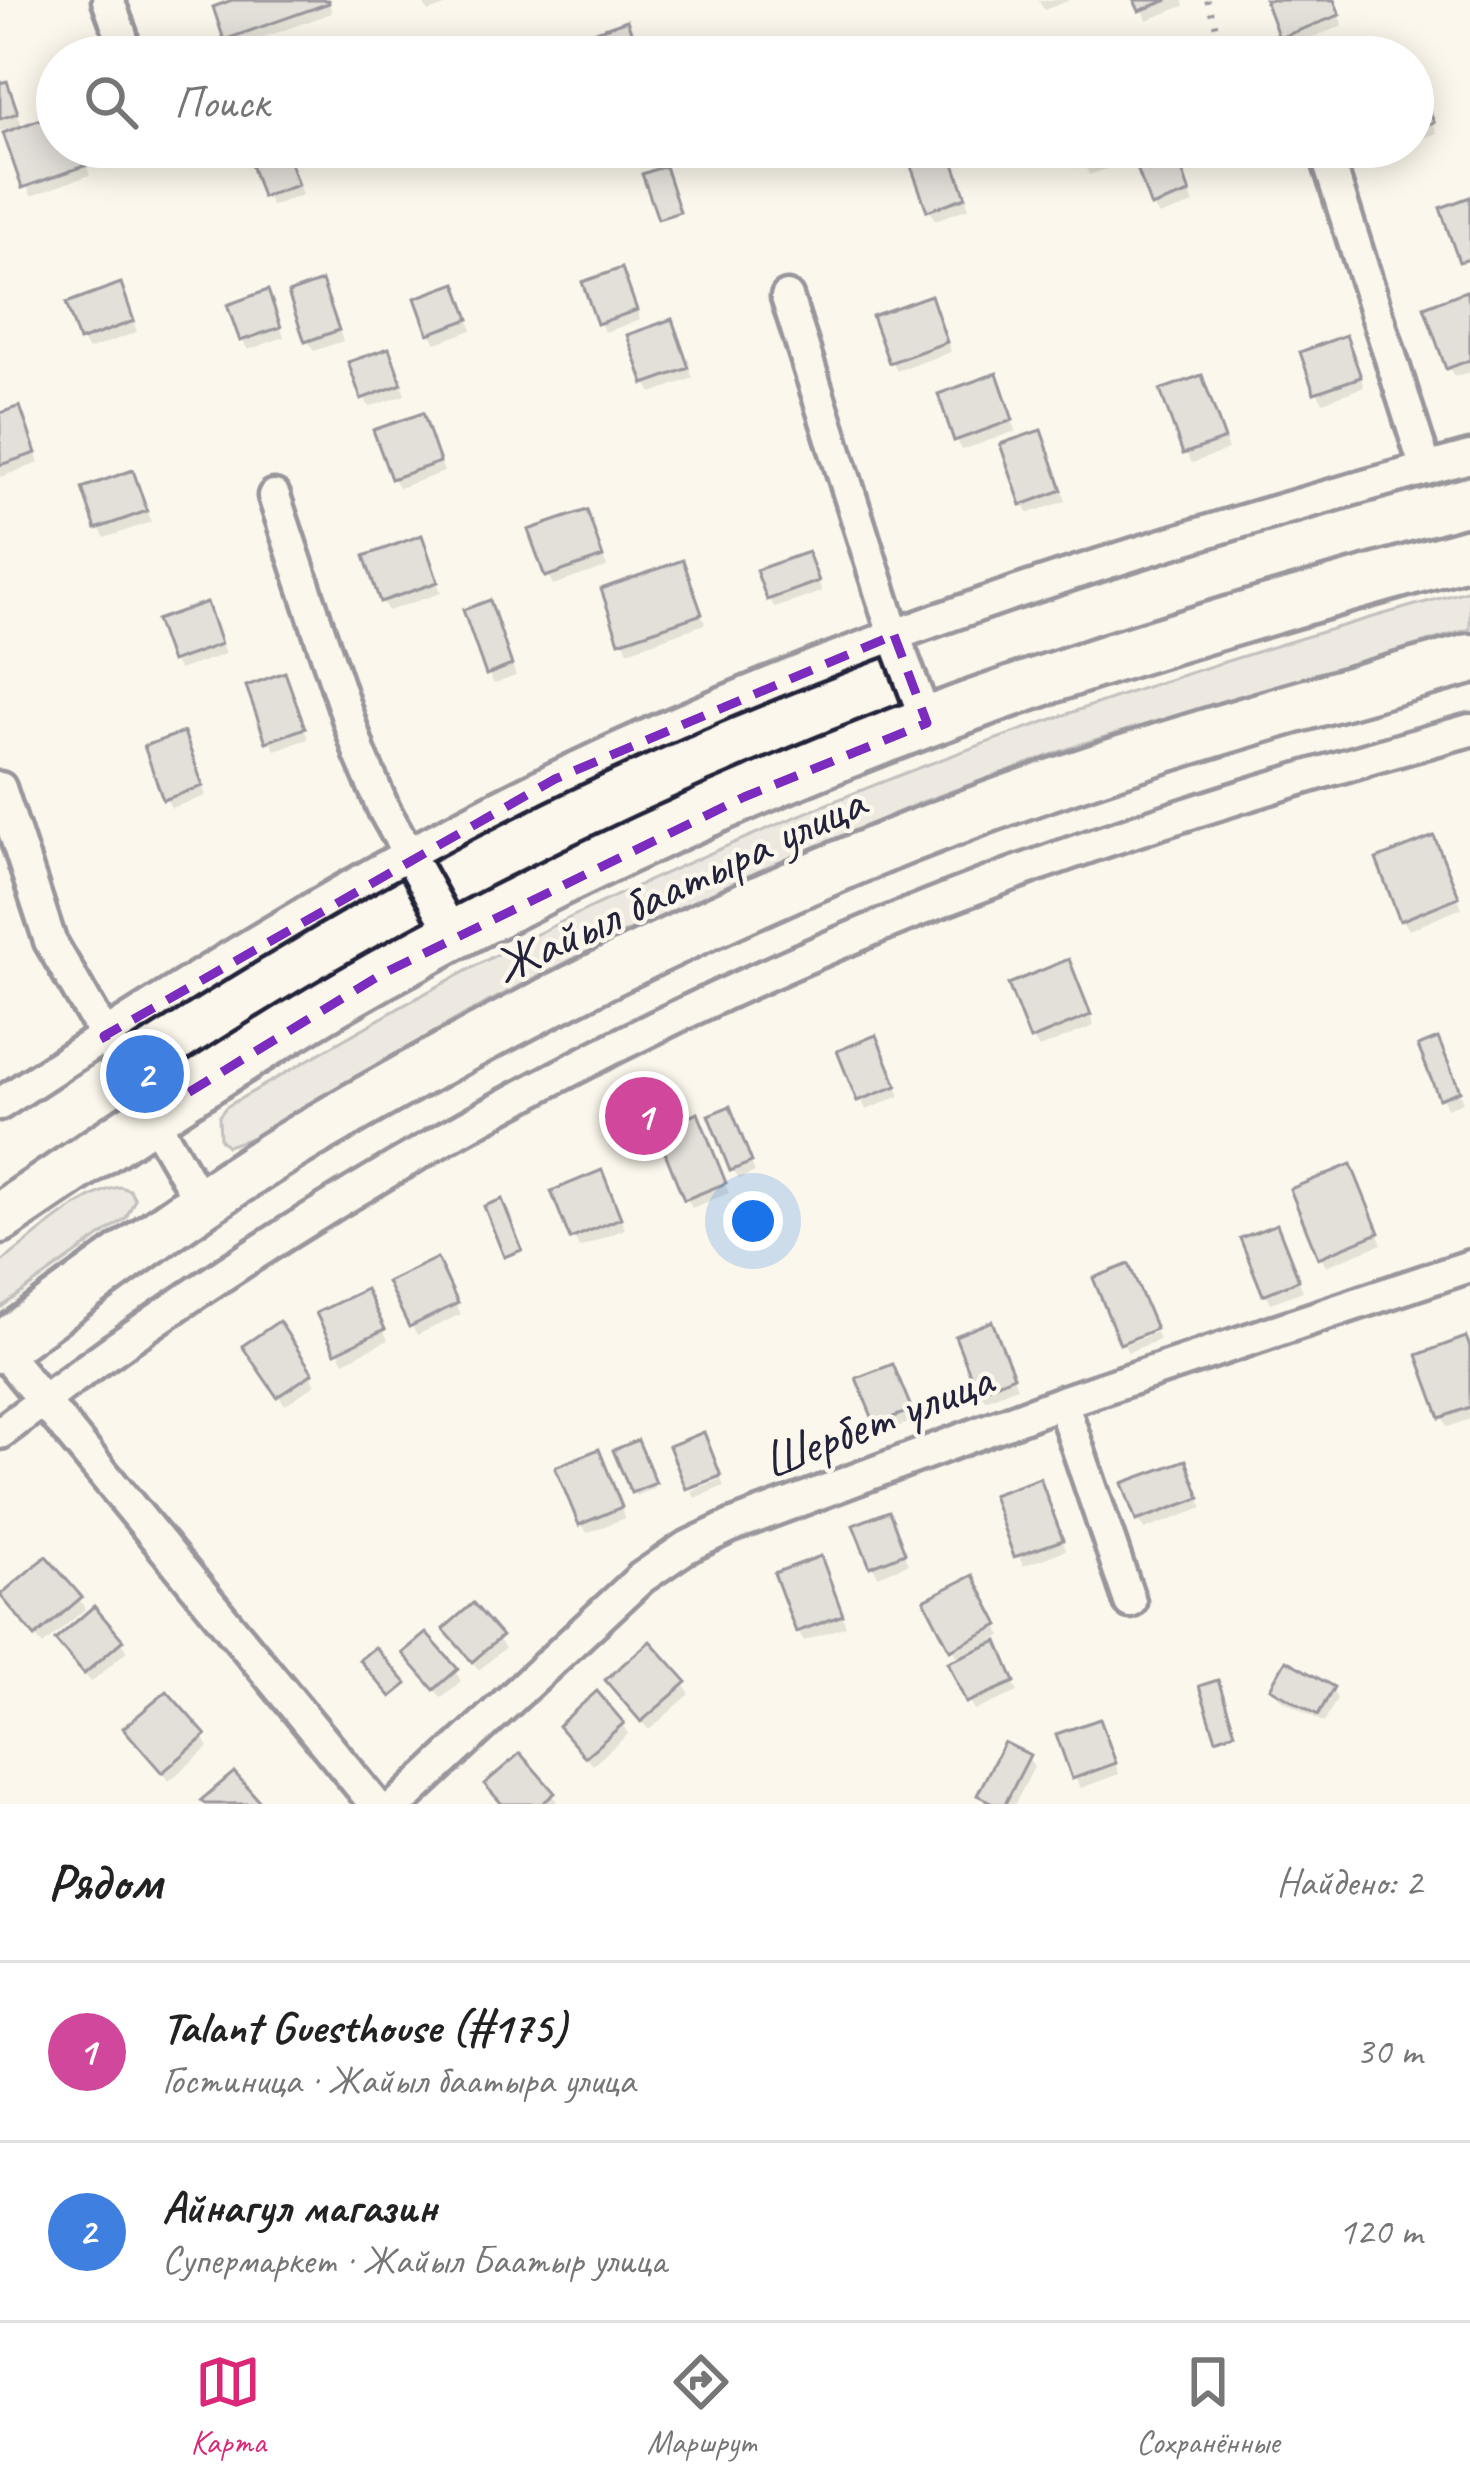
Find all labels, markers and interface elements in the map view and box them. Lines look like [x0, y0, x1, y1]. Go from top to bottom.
search box [36, 36, 1434, 168]
icon: search [78, 69, 144, 135]
text: Поиск [174, 74, 269, 131]
street label: Жайыл баатыра улица [483, 768, 878, 998]
pin: 2 [106, 1029, 184, 1119]
pin: 1 [605, 1071, 683, 1161]
your location [723, 1191, 783, 1251]
street label: Шербет улица [753, 1346, 1004, 1493]
text: Рядом [48, 1850, 162, 1914]
text: Найдено: 2 [1277, 1858, 1422, 1907]
text: Talant Guesthouse (#175) [162, 1999, 566, 2056]
text: 1 [78, 2027, 96, 2076]
text: 30 m [1356, 2027, 1422, 2076]
text: Гостиница · Жайыл баатыра улица [162, 2056, 635, 2105]
text: Айнагул магазин [162, 2179, 437, 2236]
text: 2 [78, 2207, 96, 2256]
text: 120 m [1338, 2207, 1422, 2256]
text: Супермаркет · Жайыл Баатыр улица [162, 2236, 666, 2285]
tab: Карта [190, 2349, 266, 2463]
tab: Маршрут [647, 2349, 756, 2463]
tab: Сохранённые [1136, 2349, 1280, 2463]

